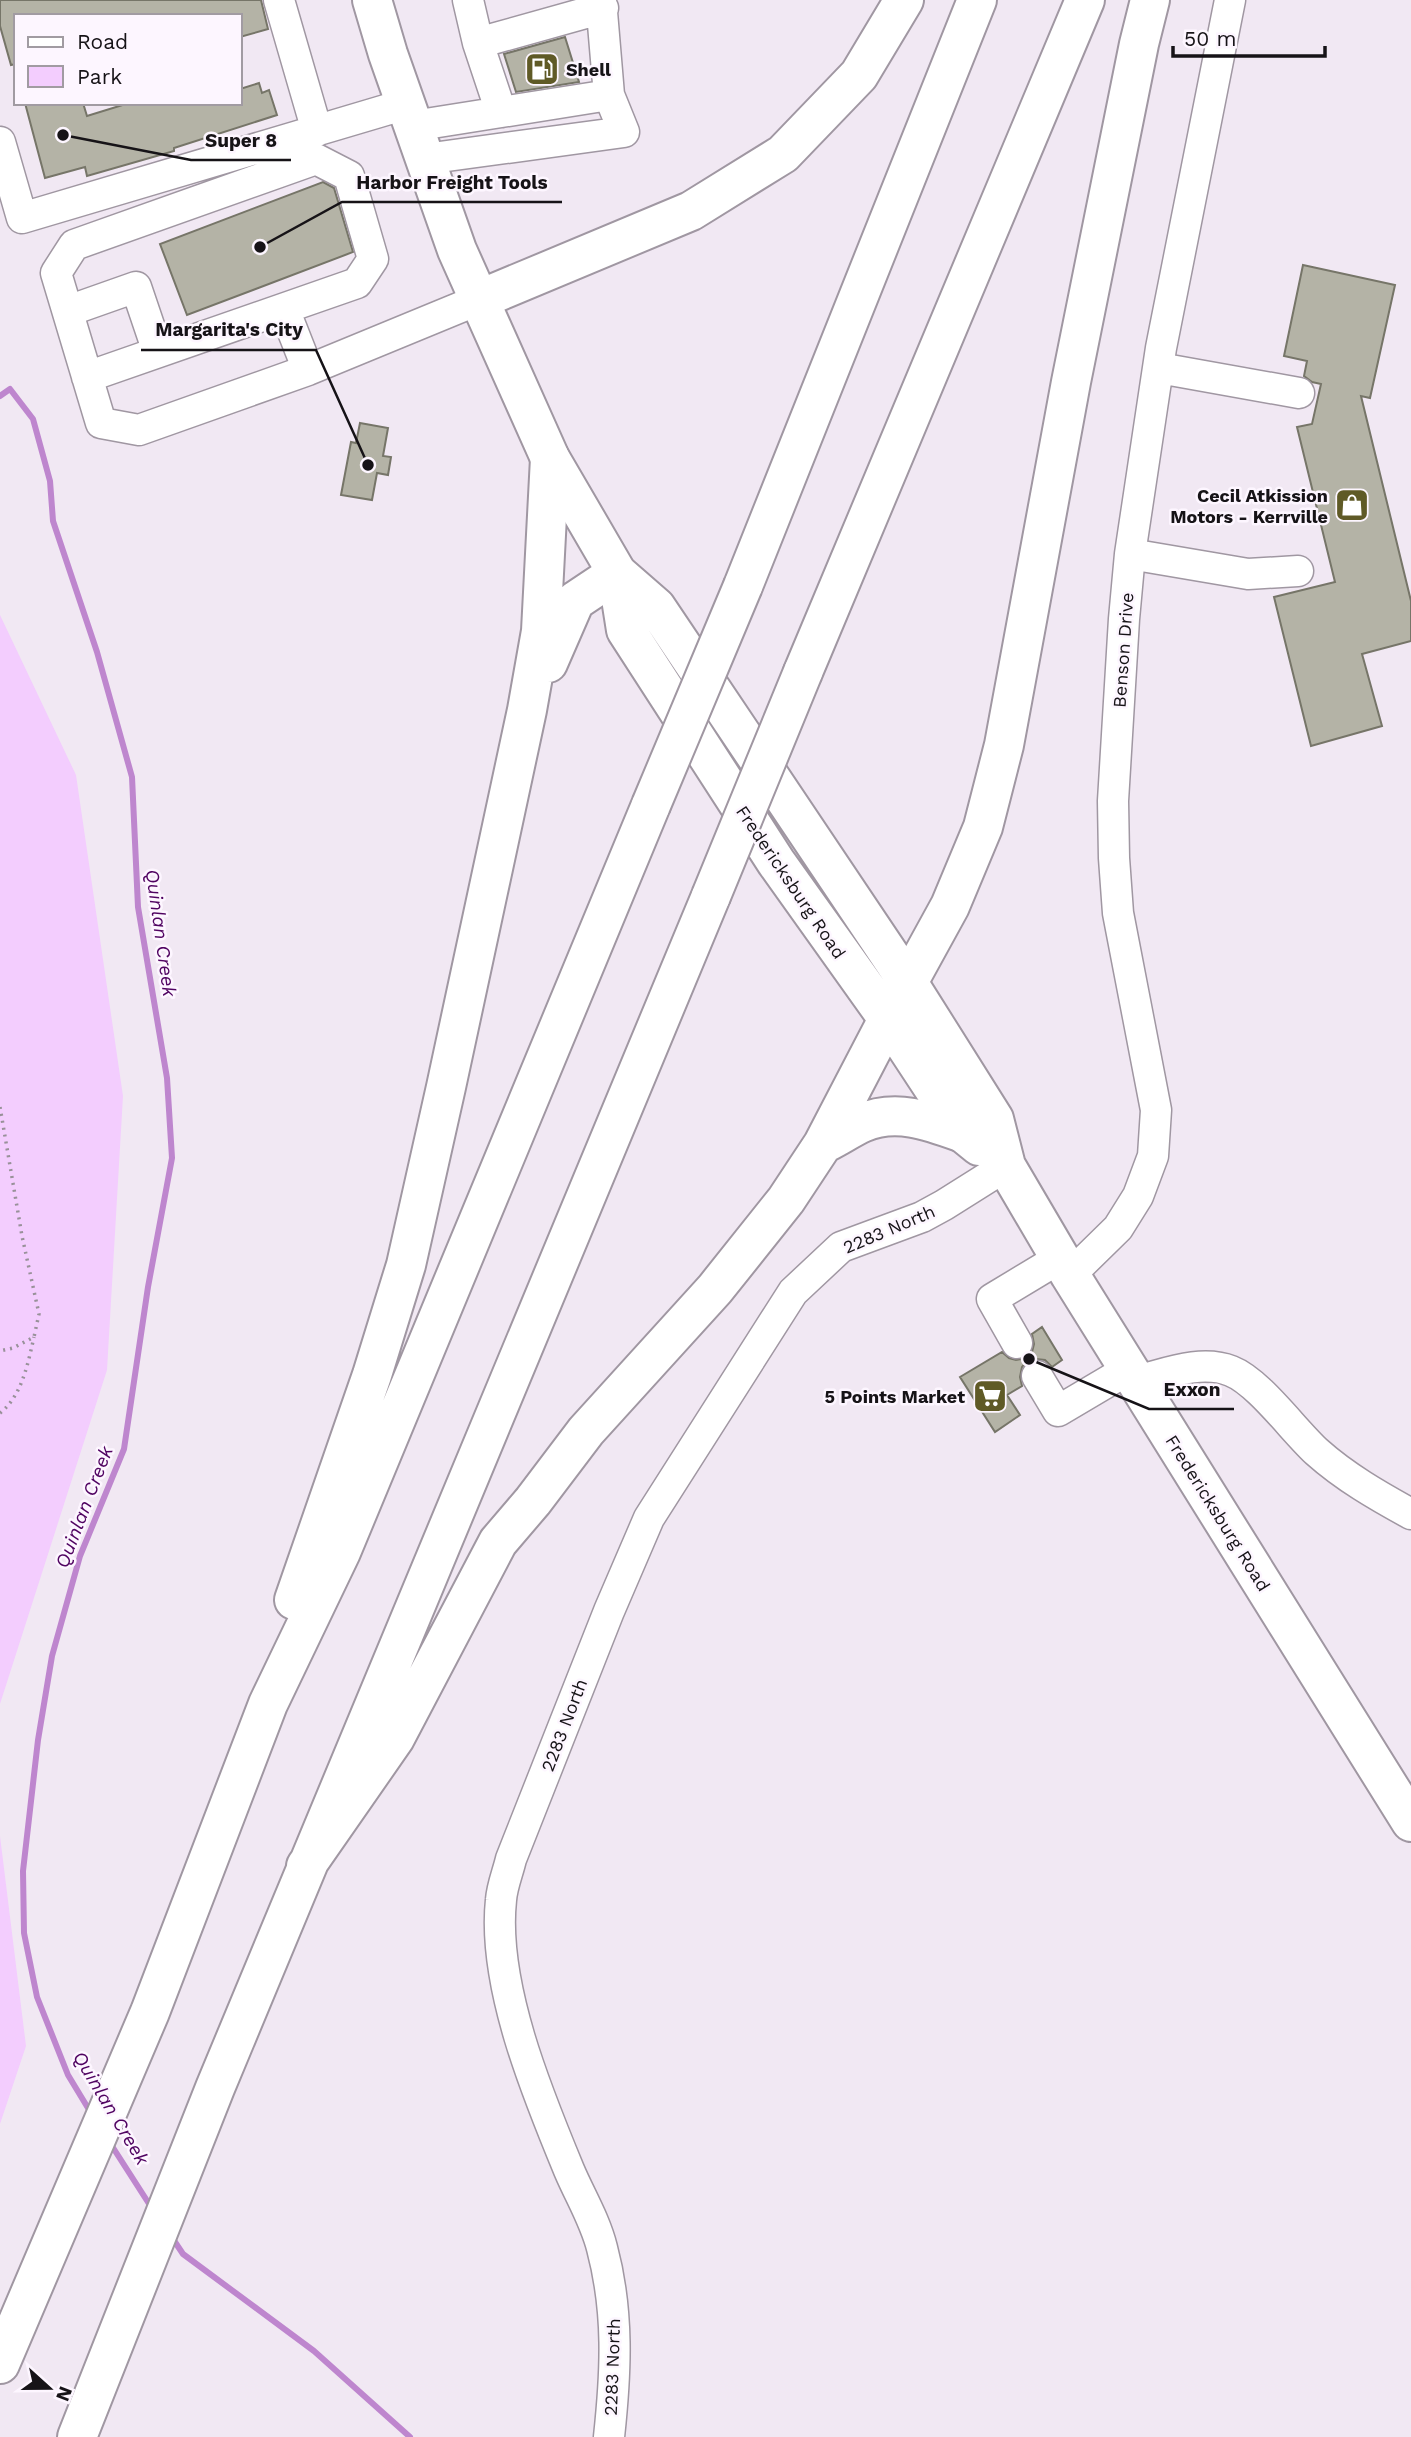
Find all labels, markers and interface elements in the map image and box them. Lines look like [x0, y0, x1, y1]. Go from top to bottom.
legend [14, 14, 242, 105]
scale bar [1173, 14, 1325, 58]
text: 50 m [1184, 26, 1236, 51]
text: Road [77, 29, 128, 54]
fuel station icon: Shell [523, 50, 561, 88]
place label: Shell [566, 59, 611, 80]
text: Park [77, 64, 122, 89]
callout: Super 8 [191, 120, 291, 160]
text: Super 8 [205, 129, 277, 152]
callout: Harbor Freight Tools [342, 162, 562, 202]
text: Harbor Freight Tools [356, 171, 548, 194]
callout: Margarita's City [141, 310, 316, 350]
text: Margarita's City [155, 318, 303, 341]
place label: Cecil Atkission Motors - Kerrville [1170, 485, 1328, 527]
shop icon: Cecil Atkission Motors - Kerrville [1333, 486, 1371, 524]
street label: Benson Drive [1108, 592, 1138, 708]
street label: Fredericksburg Road [732, 802, 850, 962]
water label: Quinlan Creek [141, 868, 181, 999]
street label: 2283 North [840, 1200, 938, 1258]
callout: Exxon [1149, 1369, 1234, 1409]
supermarket icon: 5 Points Market [971, 1377, 1009, 1415]
text: Exxon [1163, 1378, 1221, 1401]
place label: 5 Points Market [824, 1386, 965, 1407]
street label: Fredericksburg Road [1161, 1431, 1275, 1595]
water label: Quinlan Creek [50, 1442, 118, 1571]
street label: 2283 North [537, 1676, 591, 1774]
water label: Quinlan Creek [68, 2047, 154, 2170]
street label: 2283 North [600, 2318, 624, 2416]
north arrow [14, 2353, 84, 2423]
text: N [51, 2383, 78, 2405]

